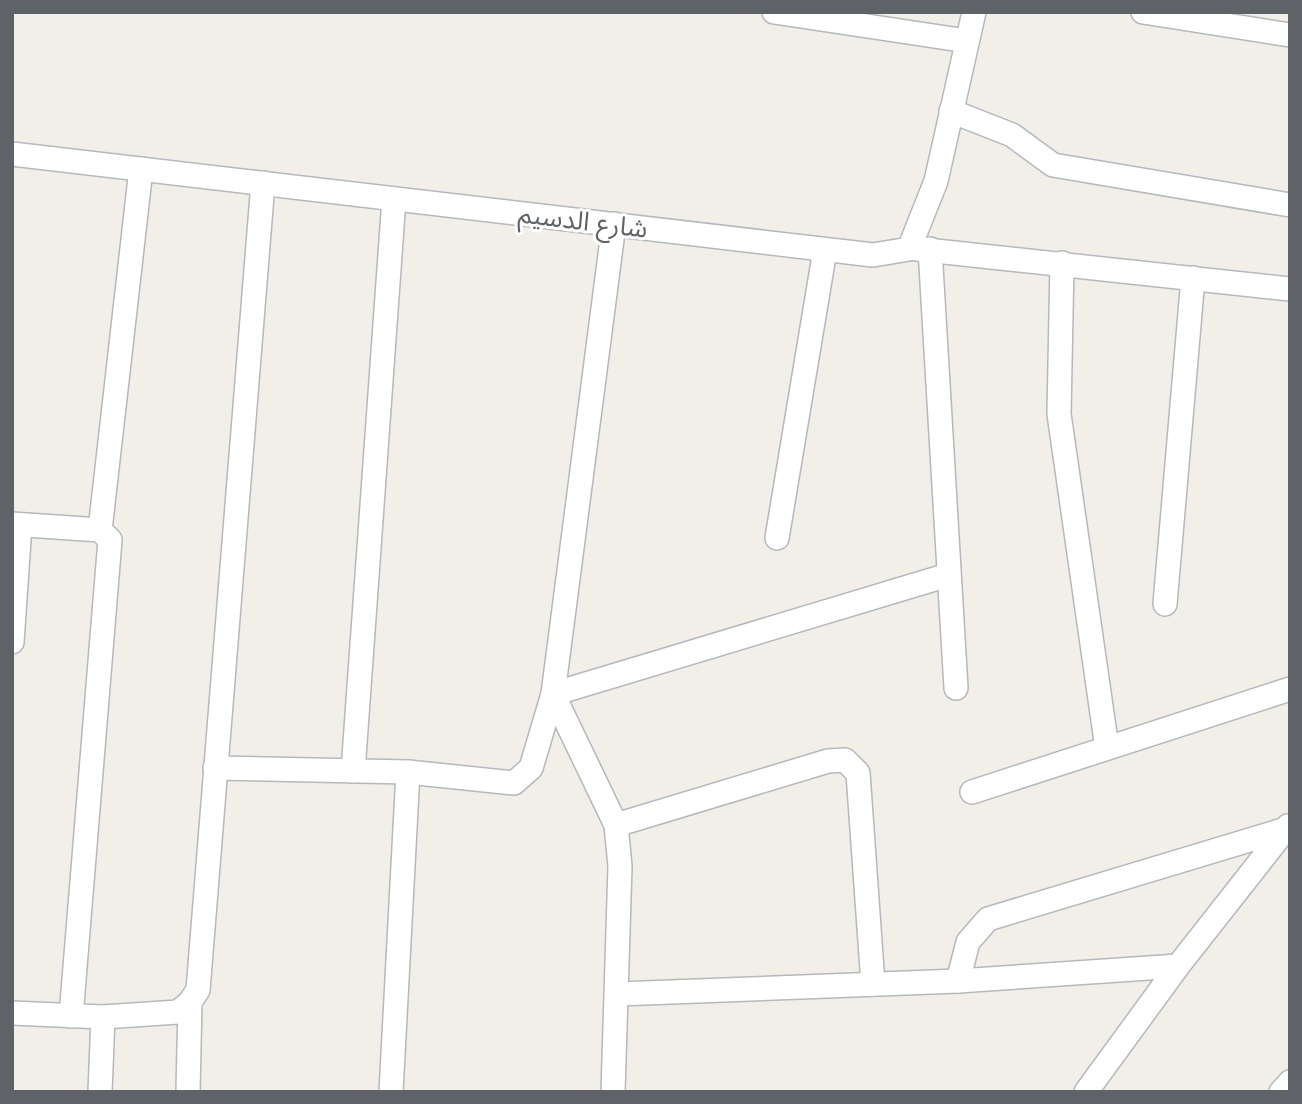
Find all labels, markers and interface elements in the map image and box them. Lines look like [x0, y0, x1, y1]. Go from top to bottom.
street label: شارع الدسيم [516, 194, 650, 249]

